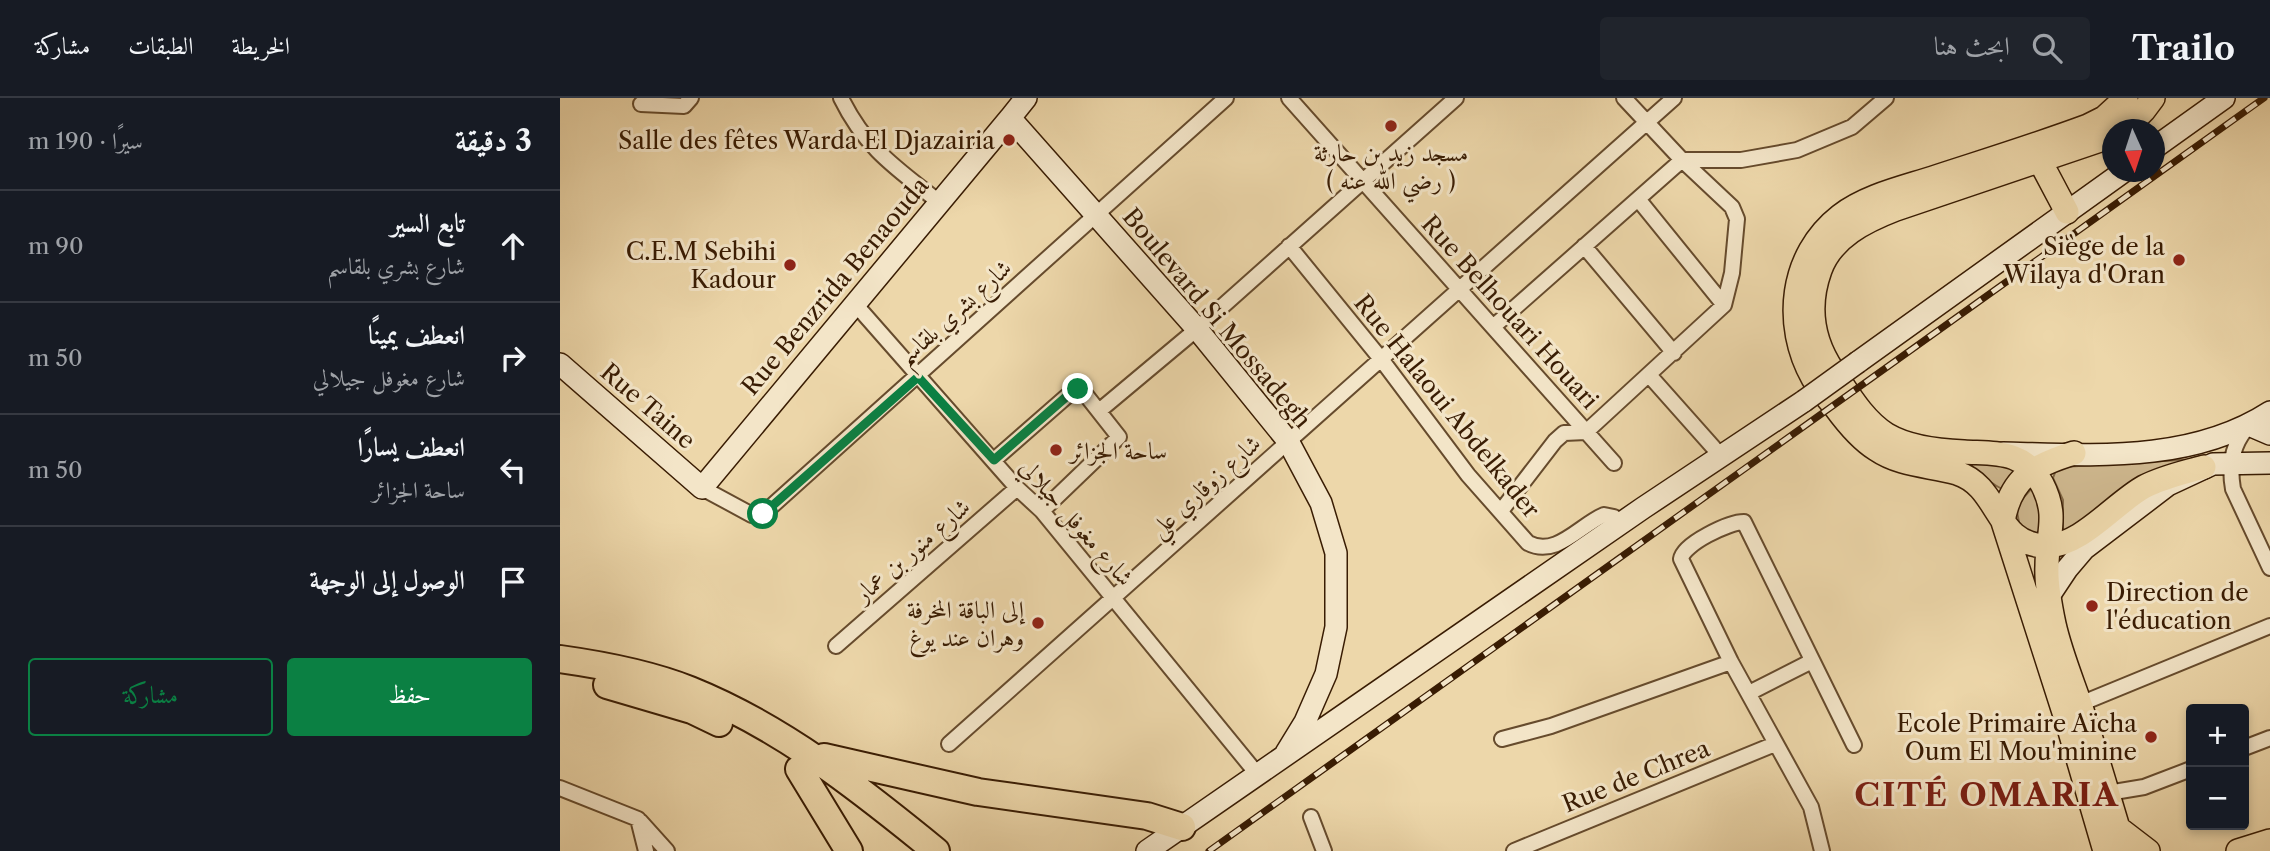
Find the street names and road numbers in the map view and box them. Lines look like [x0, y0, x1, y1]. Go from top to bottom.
street label: Rue Benzrida Benaouda [735, 171, 935, 401]
street label: Boulevard Si Mossadegh [1117, 202, 1317, 434]
street label: Rue Belhouari Houari [1416, 209, 1604, 415]
street label: شارع بشري بلقاسم [891, 253, 1024, 378]
street label: Rue Halaoui Abdelkader [1348, 289, 1546, 523]
street label: Rue Taine [595, 357, 701, 455]
street label: شارع زوقاري علي [1143, 429, 1273, 550]
street label: شارع مغوفل جيلالي [1009, 453, 1140, 595]
street label: شارع منور بن عمار [847, 492, 980, 614]
street label: Rue de Chrea [1558, 733, 1714, 819]

